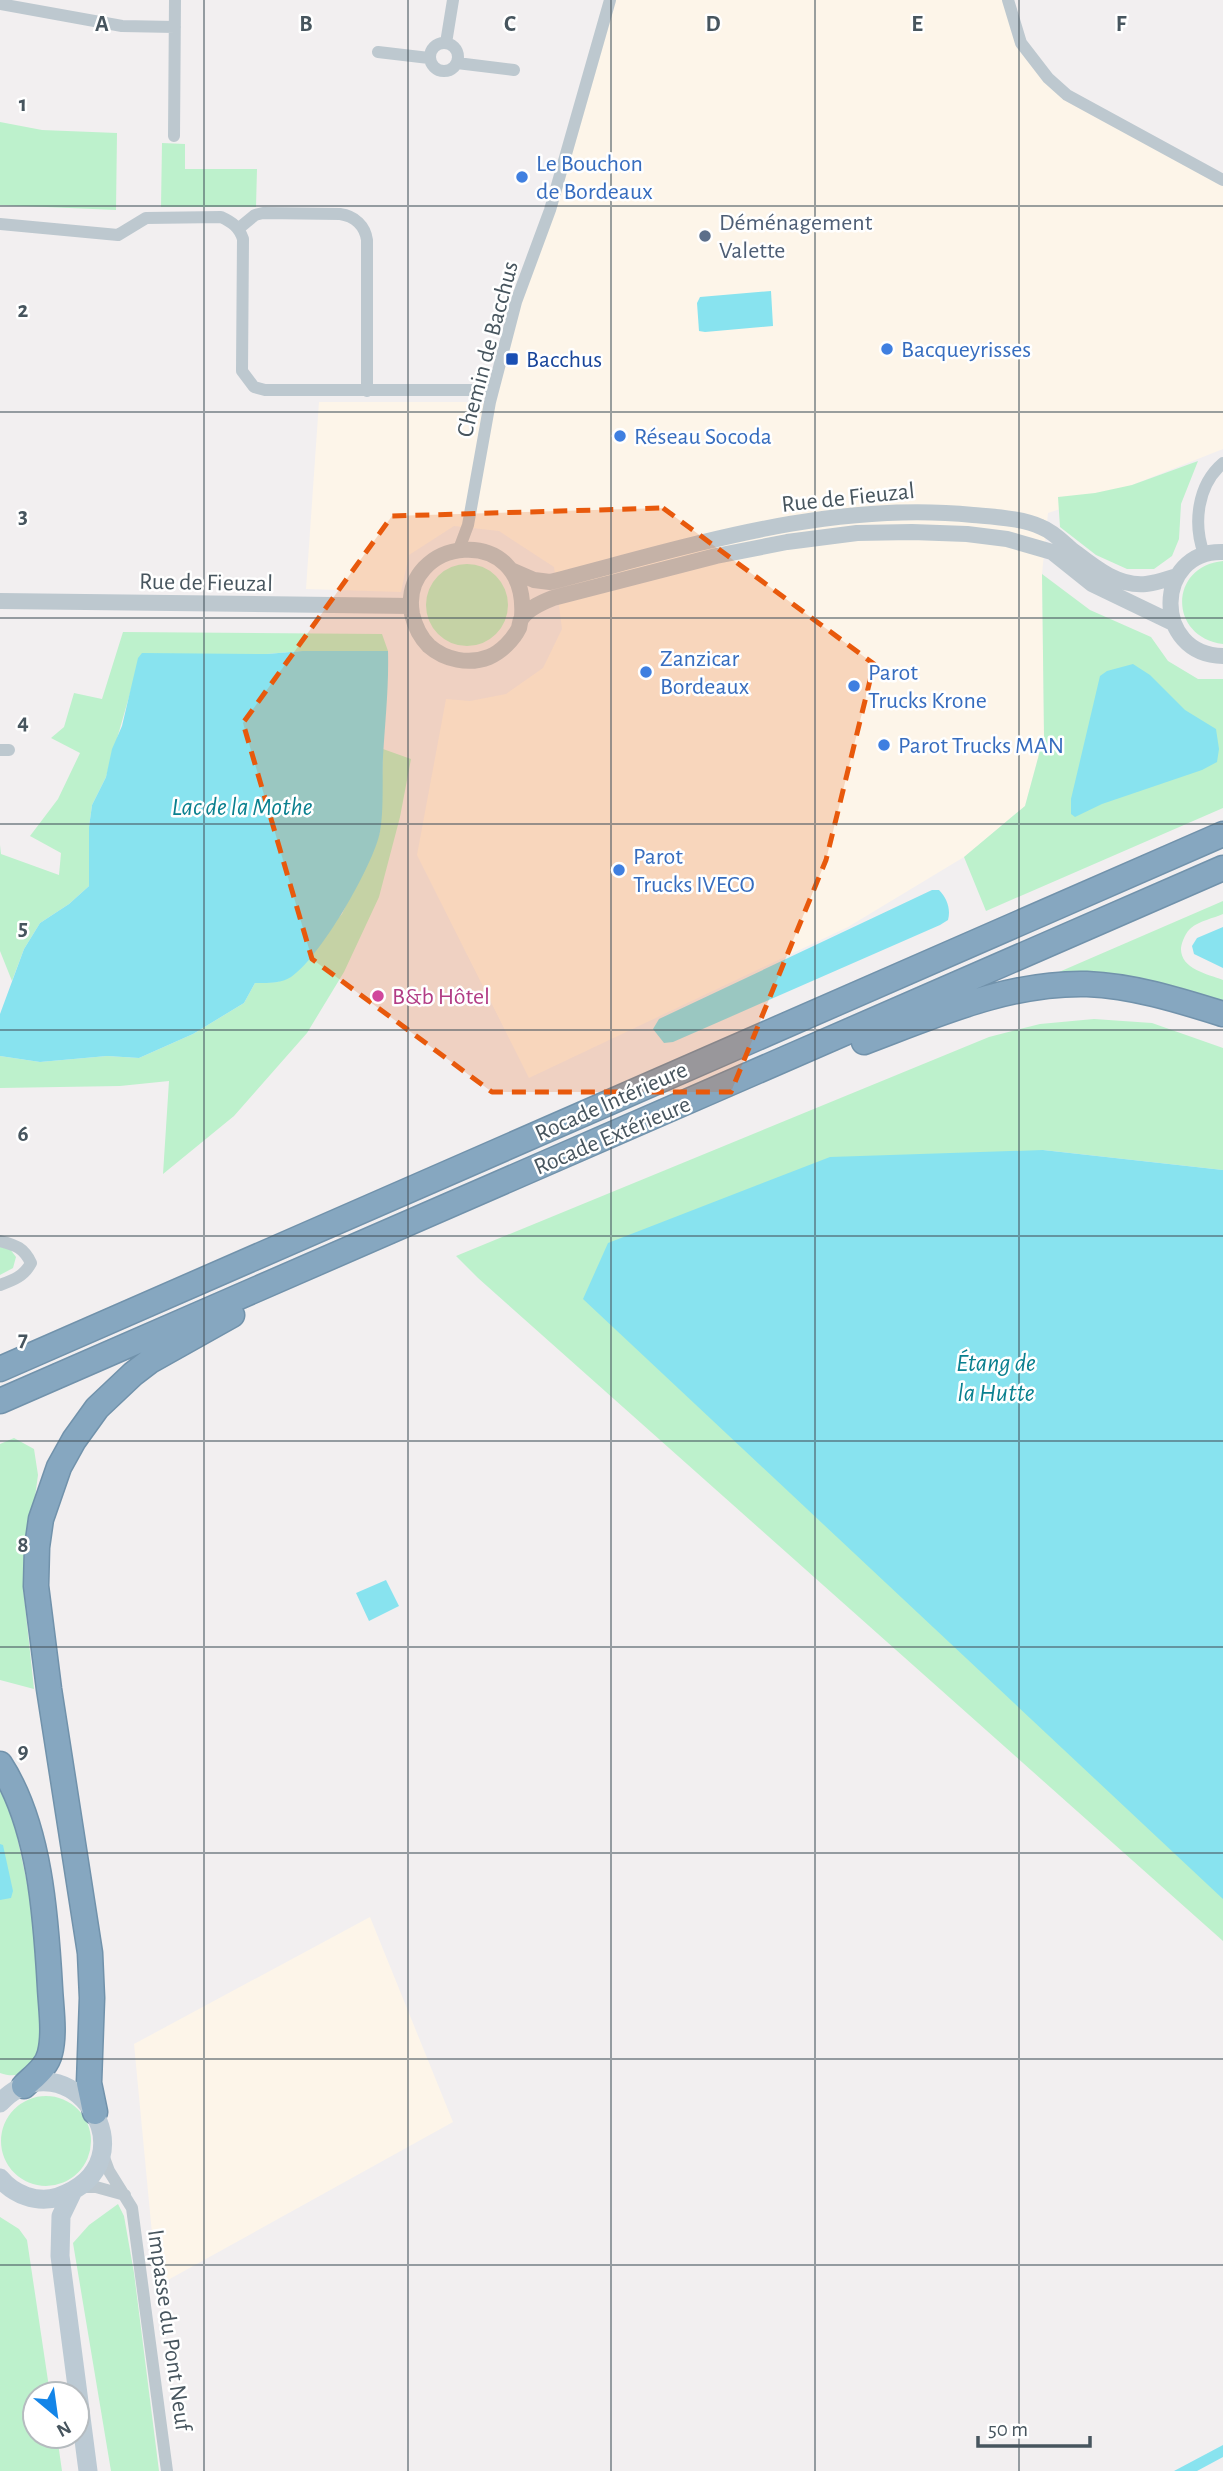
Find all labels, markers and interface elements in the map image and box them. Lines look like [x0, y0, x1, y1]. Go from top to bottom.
text: A [95, 13, 109, 36]
text: B [299, 13, 313, 36]
text: C [504, 13, 516, 36]
text: D [705, 13, 721, 36]
text: E [911, 13, 923, 36]
text: F [1116, 13, 1127, 36]
text: 1 [19, 93, 27, 116]
place label: Le Bouchon de Bordeaux [536, 152, 653, 204]
marker: Le Bouchon de Bordeaux [514, 169, 530, 185]
place label: Déménagement Valette [719, 211, 873, 263]
marker: Déménagement Valette [697, 228, 713, 244]
street label: Chemin de Bacchus [453, 259, 523, 440]
text: 2 [18, 299, 29, 322]
place label: Bacqueyrisses [901, 338, 1031, 362]
marker: Bacqueyrisses [879, 341, 895, 357]
place label: Bacchus [526, 348, 602, 372]
marker: Bacchus [504, 351, 520, 367]
place label: Réseau Socoda [634, 425, 772, 449]
marker: Réseau Socoda [612, 428, 628, 444]
street label: Rue de Fieuzal [780, 479, 916, 517]
text: 3 [18, 505, 28, 528]
street label: Rue de Fieuzal [139, 570, 273, 596]
place label: Zanzicar Bordeaux [660, 647, 750, 699]
place label: Parot Trucks Krone [868, 661, 987, 713]
marker: Zanzicar Bordeaux [638, 664, 654, 680]
marker: Parot Trucks Krone [846, 678, 862, 694]
text: 4 [17, 711, 29, 734]
place label: Parot Trucks MAN [898, 734, 1064, 758]
marker: Parot Trucks MAN [876, 737, 892, 753]
water label: Lac de la Mothe [171, 794, 313, 820]
place label: Parot Trucks IVECO [633, 845, 755, 897]
marker: Parot Trucks IVECO [611, 862, 627, 878]
text: 5 [18, 917, 28, 940]
place label: B&b Hôtel [392, 985, 490, 1009]
marker: B&b Hôtel [370, 988, 386, 1004]
street label: Rocade Intérieure [532, 1058, 691, 1146]
street label: Rocade Extérieure [531, 1092, 694, 1180]
text: 6 [17, 1123, 29, 1146]
text: 7 [18, 1328, 28, 1351]
water label: Étang de la Hutte [956, 1349, 1036, 1406]
text: 8 [17, 1534, 29, 1557]
text: 9 [17, 1740, 29, 1763]
street label: Impasse du Pont Neuf [143, 2228, 195, 2434]
north arrow [21, 2380, 91, 2450]
scale bar [978, 2404, 1090, 2448]
text: N [53, 2417, 74, 2440]
text: 50 m [988, 2419, 1028, 2440]

